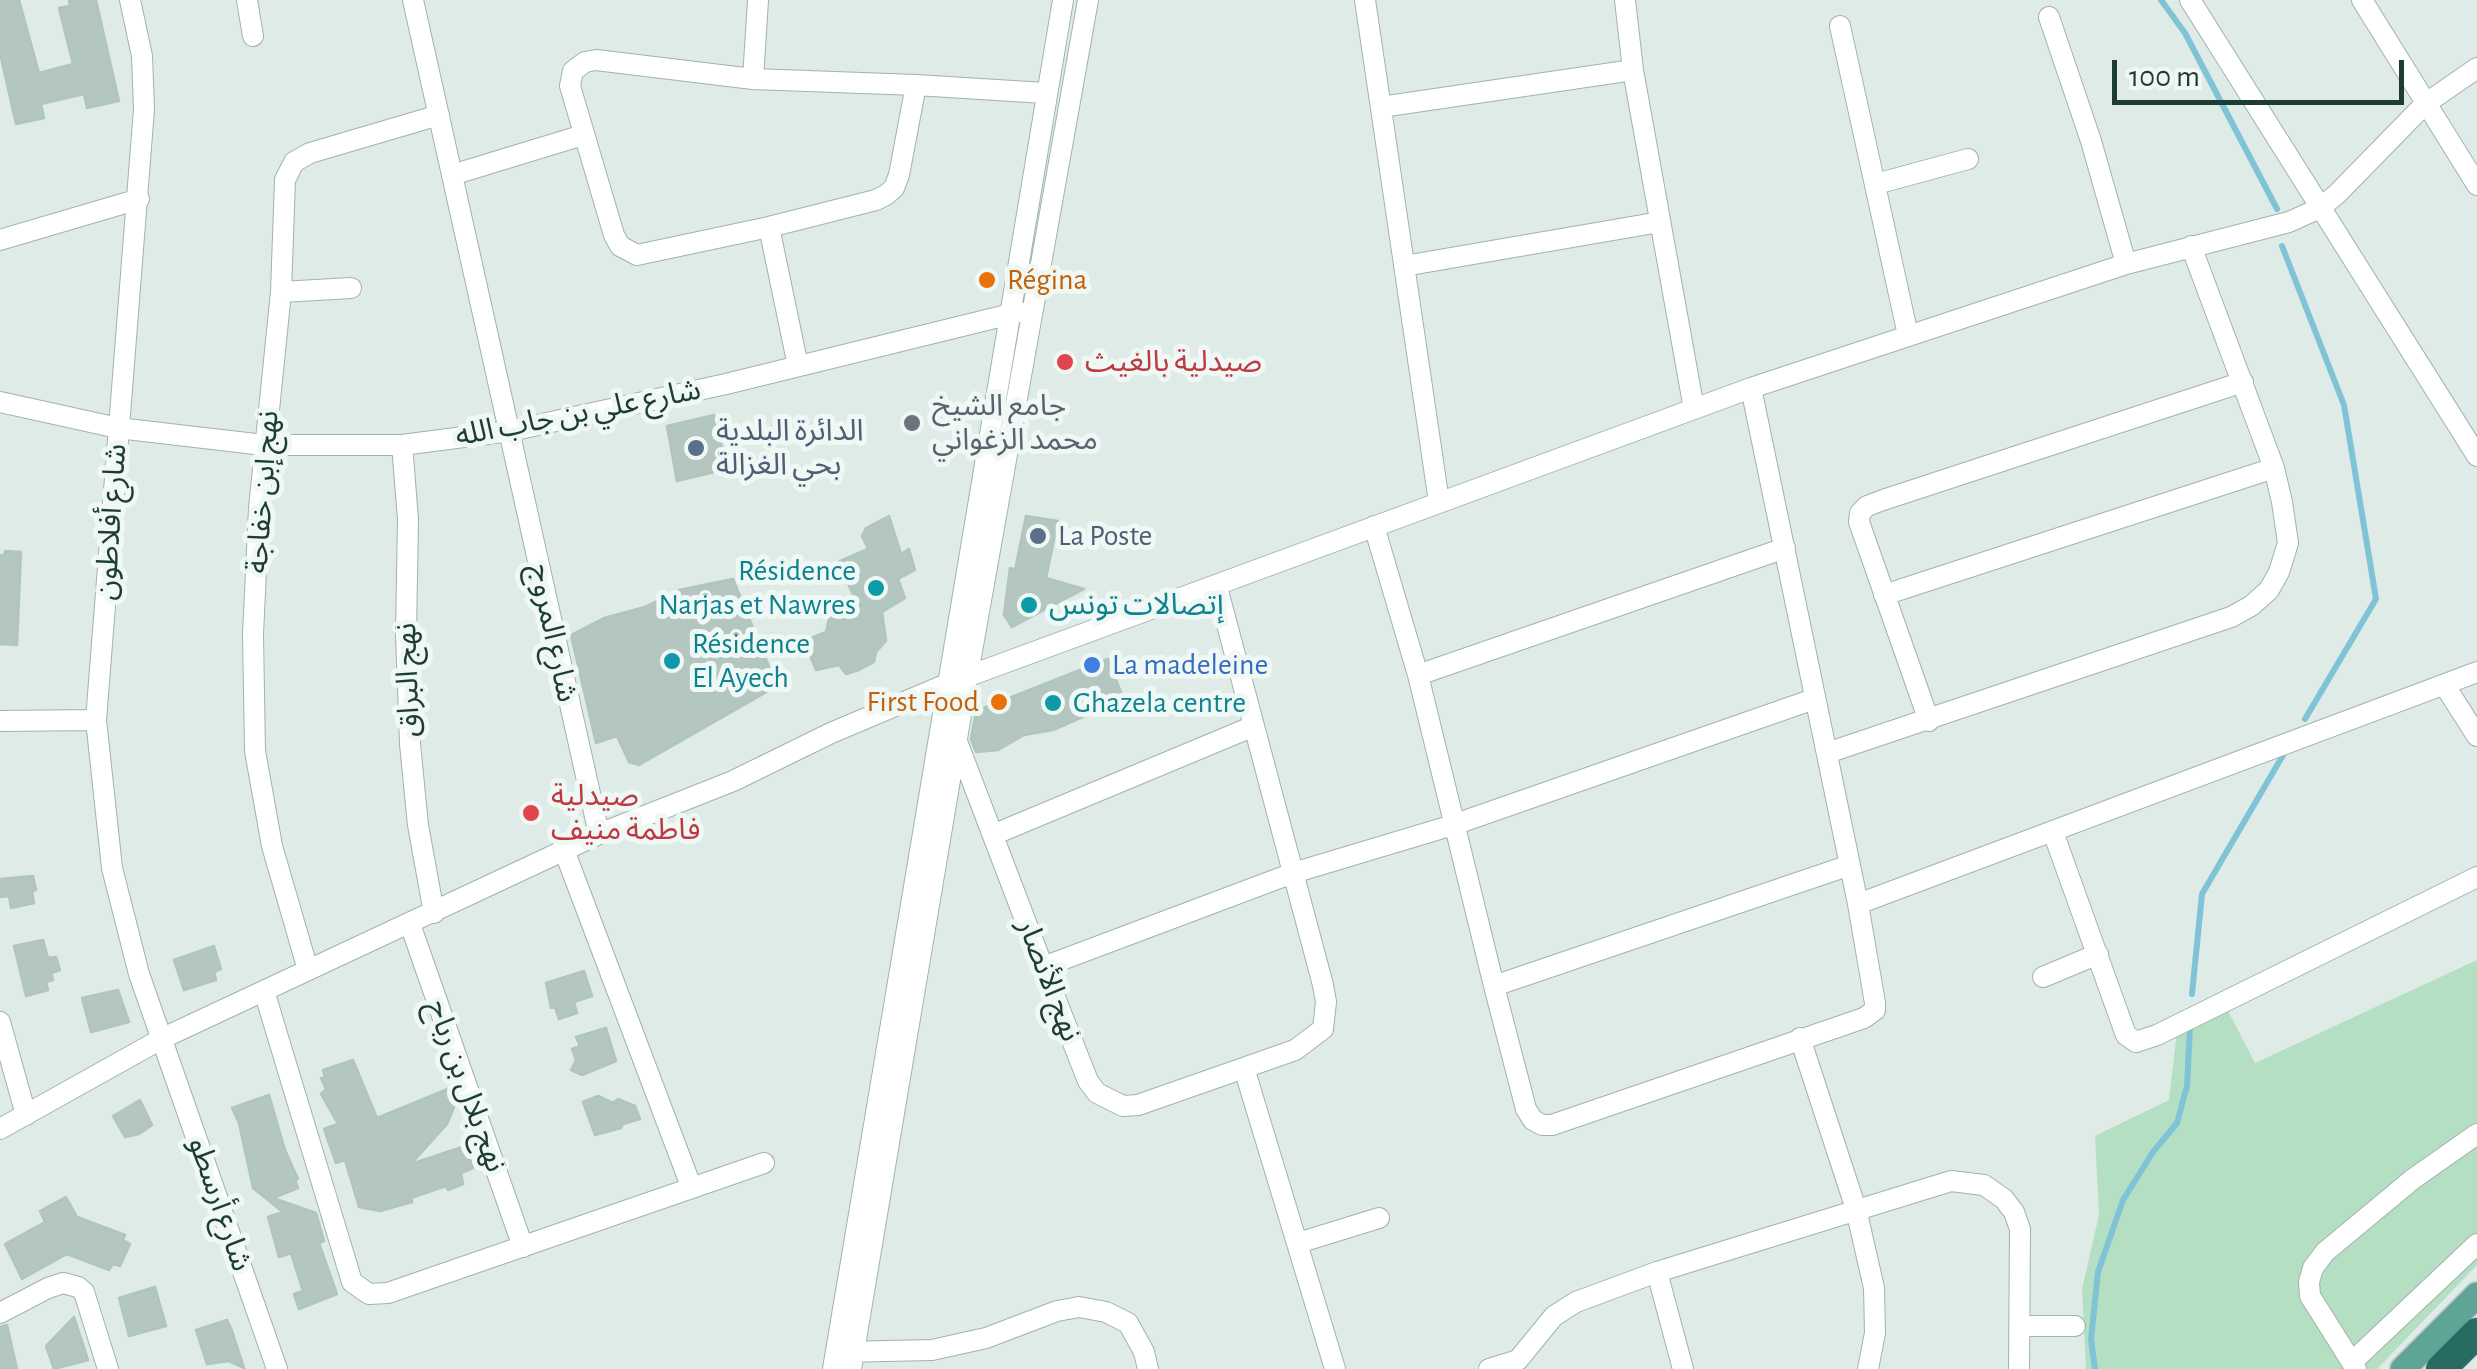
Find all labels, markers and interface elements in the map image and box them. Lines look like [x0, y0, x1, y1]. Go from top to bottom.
scale bar [2117, 40, 2410, 102]
text: 100 m [2129, 62, 2200, 92]
place label: Régina [1007, 262, 1087, 298]
marker: Régina [976, 269, 998, 291]
place label: صيدلية بالغيث [1085, 344, 1262, 380]
marker: صيدلية بالغيث [1054, 351, 1076, 373]
street label: شارع علي بن جاب الله [452, 372, 704, 454]
place label: جامع الشيخ محمد الزغواني [932, 388, 1098, 458]
street label: نهج إبن خفاجة [239, 409, 287, 575]
marker: جامع الشيخ محمد الزغواني [901, 412, 923, 434]
place label: الدائرة البلدية بحي الغزالة [716, 413, 864, 484]
marker: الدائرة البلدية بحي الغزالة [685, 437, 707, 459]
street label: شارع أفلاطون [88, 443, 134, 601]
place label: La Poste [1058, 518, 1152, 554]
marker: La Poste [1027, 525, 1049, 547]
place label: Résidence Narjas et Nawres [658, 553, 856, 624]
street label: شارع المروج [521, 561, 585, 705]
marker: Résidence Narjas et Nawres [865, 577, 887, 599]
place label: إتصالات تونس [1049, 587, 1224, 623]
marker: إتصالات تونس [1018, 594, 1040, 616]
street label: نهج البراق [388, 622, 428, 738]
place label: Résidence El Ayech [692, 626, 810, 696]
place label: La madeleine [1112, 647, 1268, 683]
marker: Résidence El Ayech [661, 650, 683, 672]
marker: La madeleine [1081, 654, 1103, 676]
place label: First Food [866, 684, 979, 720]
place label: Ghazela centre [1073, 685, 1246, 721]
marker: First Food [988, 691, 1010, 713]
marker: Ghazela centre [1042, 692, 1064, 714]
place label: صيدلية فاطمة منيف [551, 778, 700, 848]
marker: صيدلية فاطمة منيف [520, 802, 542, 824]
street label: نهج الأنصار [1009, 914, 1089, 1046]
street label: نهج بلال بن رباح [418, 995, 514, 1177]
street label: شارع أرسطو [180, 1132, 260, 1276]

